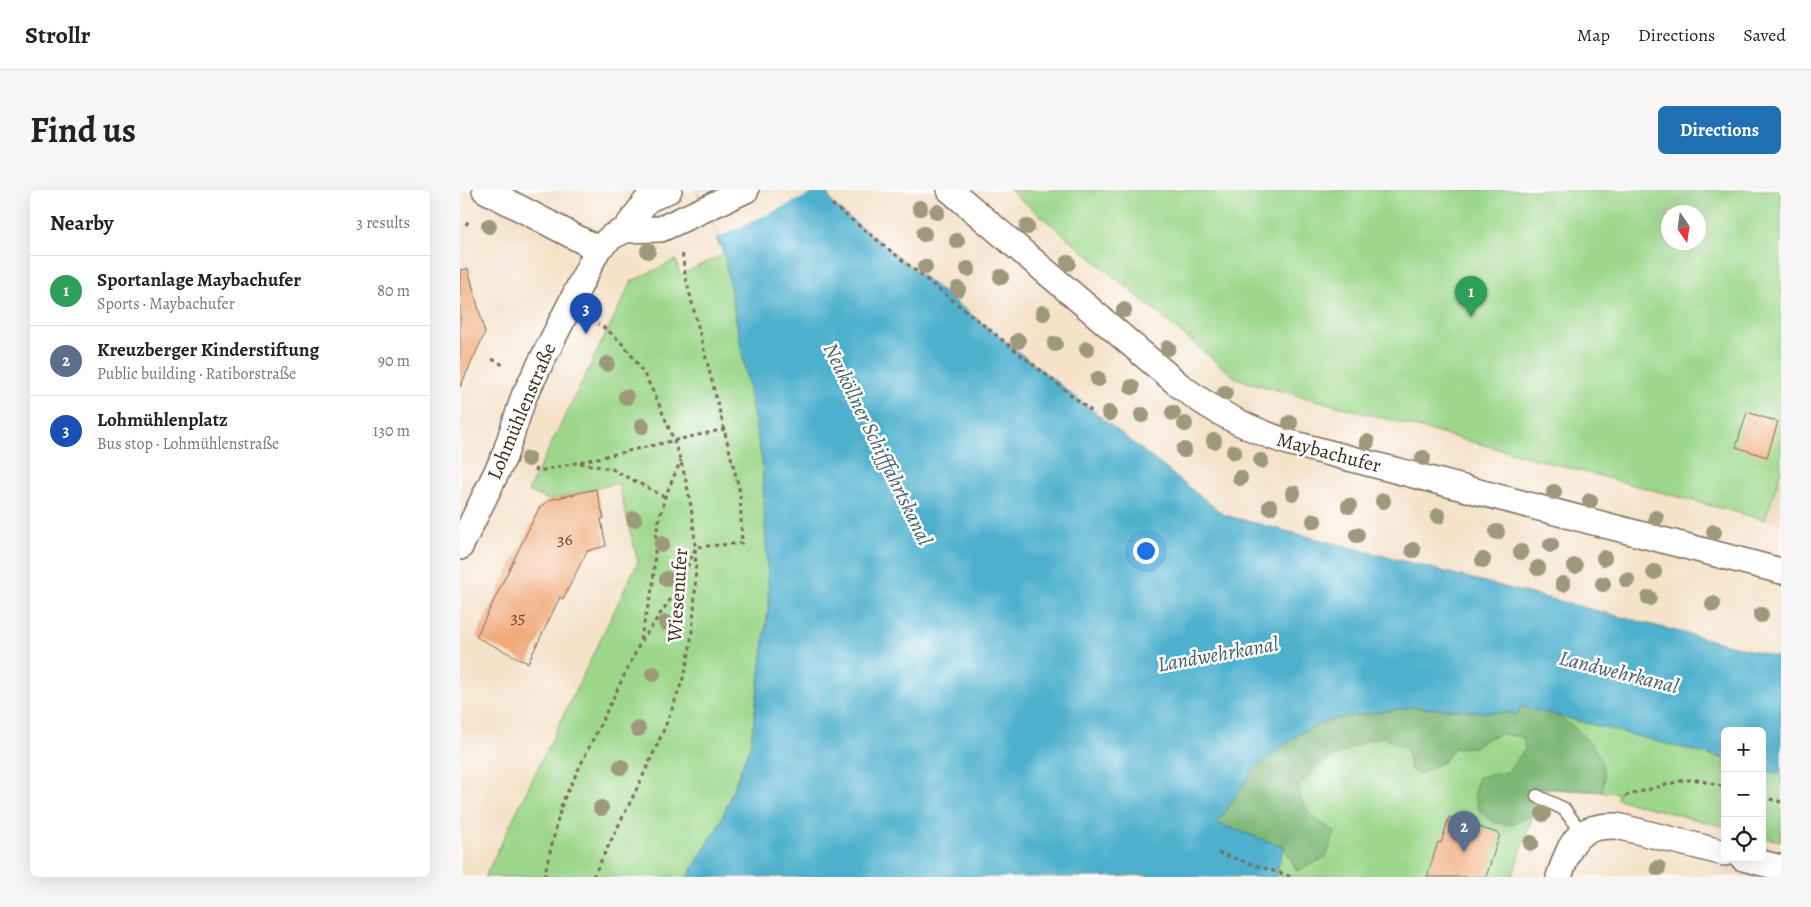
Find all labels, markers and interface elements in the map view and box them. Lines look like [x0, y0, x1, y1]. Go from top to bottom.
text: Strollr [25, 19, 90, 51]
text: Map [1577, 23, 1610, 47]
text: Directions [1638, 23, 1715, 47]
text: Saved [1743, 23, 1786, 47]
text: Find us [30, 106, 136, 154]
button: Directions [1658, 106, 1781, 154]
north arrow [1661, 205, 1706, 250]
text: Nearby [50, 209, 113, 237]
text: 3 results [356, 212, 410, 234]
text: Sportanlage Maybachufer [97, 267, 301, 293]
pin: 1 [1455, 276, 1487, 317]
text: 1 [63, 280, 69, 302]
text: 80 m [377, 280, 410, 302]
text: Sports · Maybachufer [97, 293, 235, 315]
pin: 3 [570, 293, 602, 334]
text: Kreuzberger Kinderstiftung [97, 337, 319, 363]
water label: Neuköllner Schifffahrtskanal [817, 338, 940, 551]
street label: Lohmühlenstraße [481, 339, 562, 484]
text: 2 [62, 350, 70, 372]
text: 90 m [378, 350, 410, 372]
text: Public building · Ratiborstraße [97, 363, 296, 385]
text: Lohmühlenplatz [97, 407, 228, 433]
text: 3 [63, 420, 69, 442]
text: 130 m [373, 420, 410, 442]
street label: Maybachufer [1274, 426, 1384, 479]
text: Bus stop · Lohmühlenstraße [97, 433, 279, 455]
house number: 36 [557, 527, 573, 551]
your location [1133, 538, 1159, 564]
street label: Wiesenufer [661, 547, 694, 644]
house number: 35 [510, 605, 526, 629]
water label: Landwehrkanal [1155, 629, 1281, 678]
water label: Landwehrkanal [1556, 644, 1682, 701]
map controls [1721, 727, 1766, 862]
button: + [1721, 727, 1766, 772]
button: − [1721, 772, 1766, 817]
pin: 2 [1448, 811, 1480, 852]
button: locate [1721, 817, 1766, 862]

